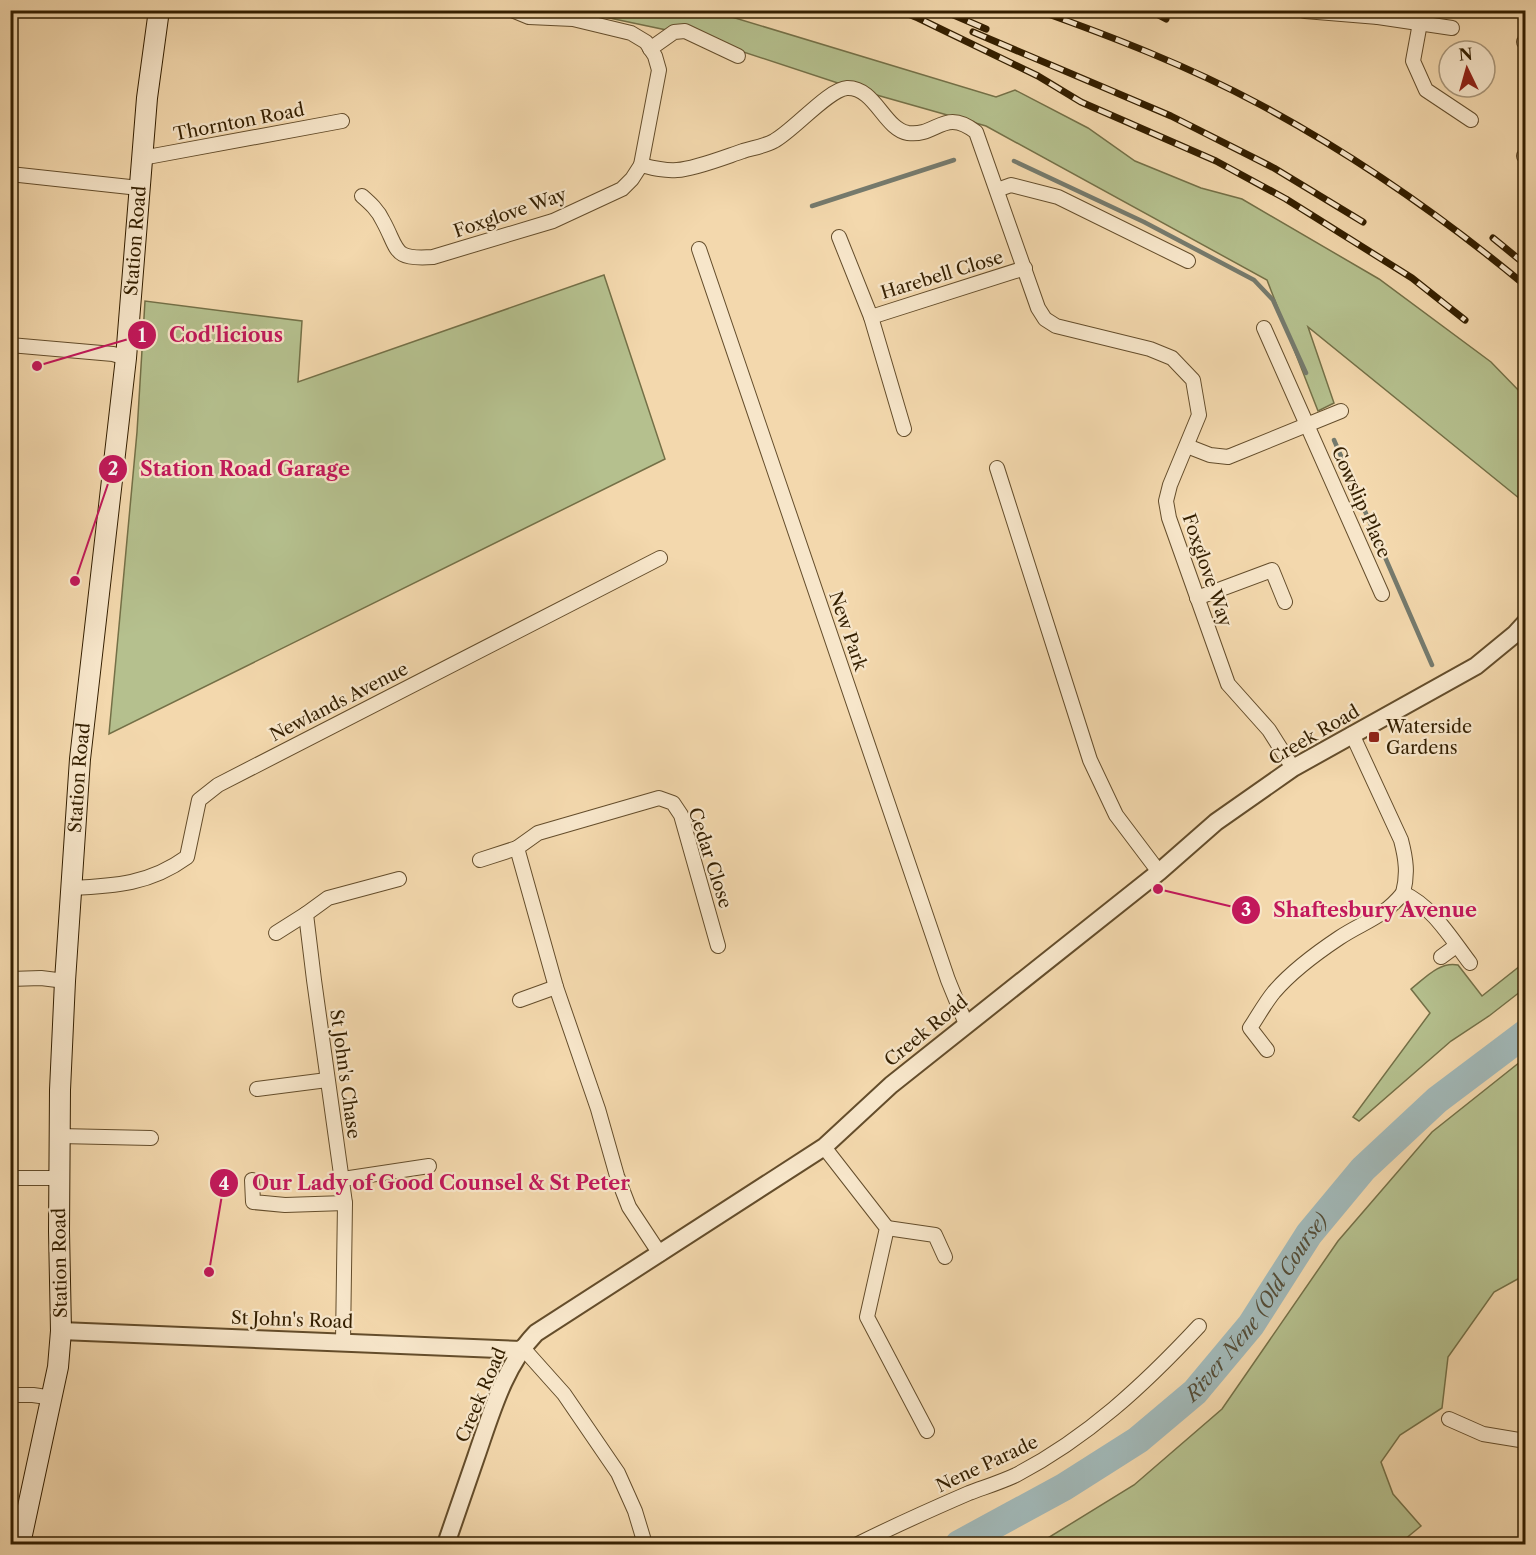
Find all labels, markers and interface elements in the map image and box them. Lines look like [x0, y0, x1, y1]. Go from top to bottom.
north arrow [1437, 39, 1497, 99]
text: N [1458, 43, 1474, 65]
street label: Thornton Road [172, 99, 306, 145]
street label: Foxglove Way [451, 183, 570, 243]
street label: Station Road [120, 185, 151, 297]
street label: Harebell Close [878, 246, 1006, 304]
callout: Cod'licious [127, 316, 295, 354]
text: Cod'licious [169, 323, 283, 347]
text: 1 [138, 325, 146, 347]
street label: Cowslip Place [1327, 443, 1395, 561]
callout: Station Road Garage [98, 450, 362, 488]
text: Station Road Garage [140, 457, 350, 481]
text: 2 [108, 458, 118, 480]
street label: Foxglove Way [1177, 511, 1237, 630]
street label: New Park [824, 588, 872, 675]
street label: Newlands Avenue [266, 658, 412, 746]
street label: Creek Road [1265, 700, 1363, 770]
place label: Waterside Gardens [1385, 716, 1472, 759]
street label: Station Road [64, 722, 95, 833]
marker: Waterside Gardens [1367, 730, 1381, 744]
street label: Cedar Close [683, 805, 737, 911]
callout: Shaftesbury Avenue [1231, 891, 1490, 929]
text: Shaftesbury Avenue [1273, 898, 1477, 922]
text: 3 [1241, 899, 1251, 921]
street label: Creek Road [880, 991, 972, 1071]
street label: St John's Chase [325, 1008, 365, 1140]
callout: Our Lady of Good Counsel & St Peter [209, 1164, 642, 1202]
text: Our Lady of Good Counsel & St Peter [252, 1171, 630, 1195]
text: 4 [219, 1173, 229, 1195]
street label: Station Road [48, 1208, 72, 1318]
water label: River Nene (Old Course) [1179, 1208, 1334, 1408]
street label: St John's Road [231, 1307, 354, 1333]
street label: Creek Road [451, 1344, 511, 1446]
street label: Nene Parade [933, 1431, 1041, 1497]

